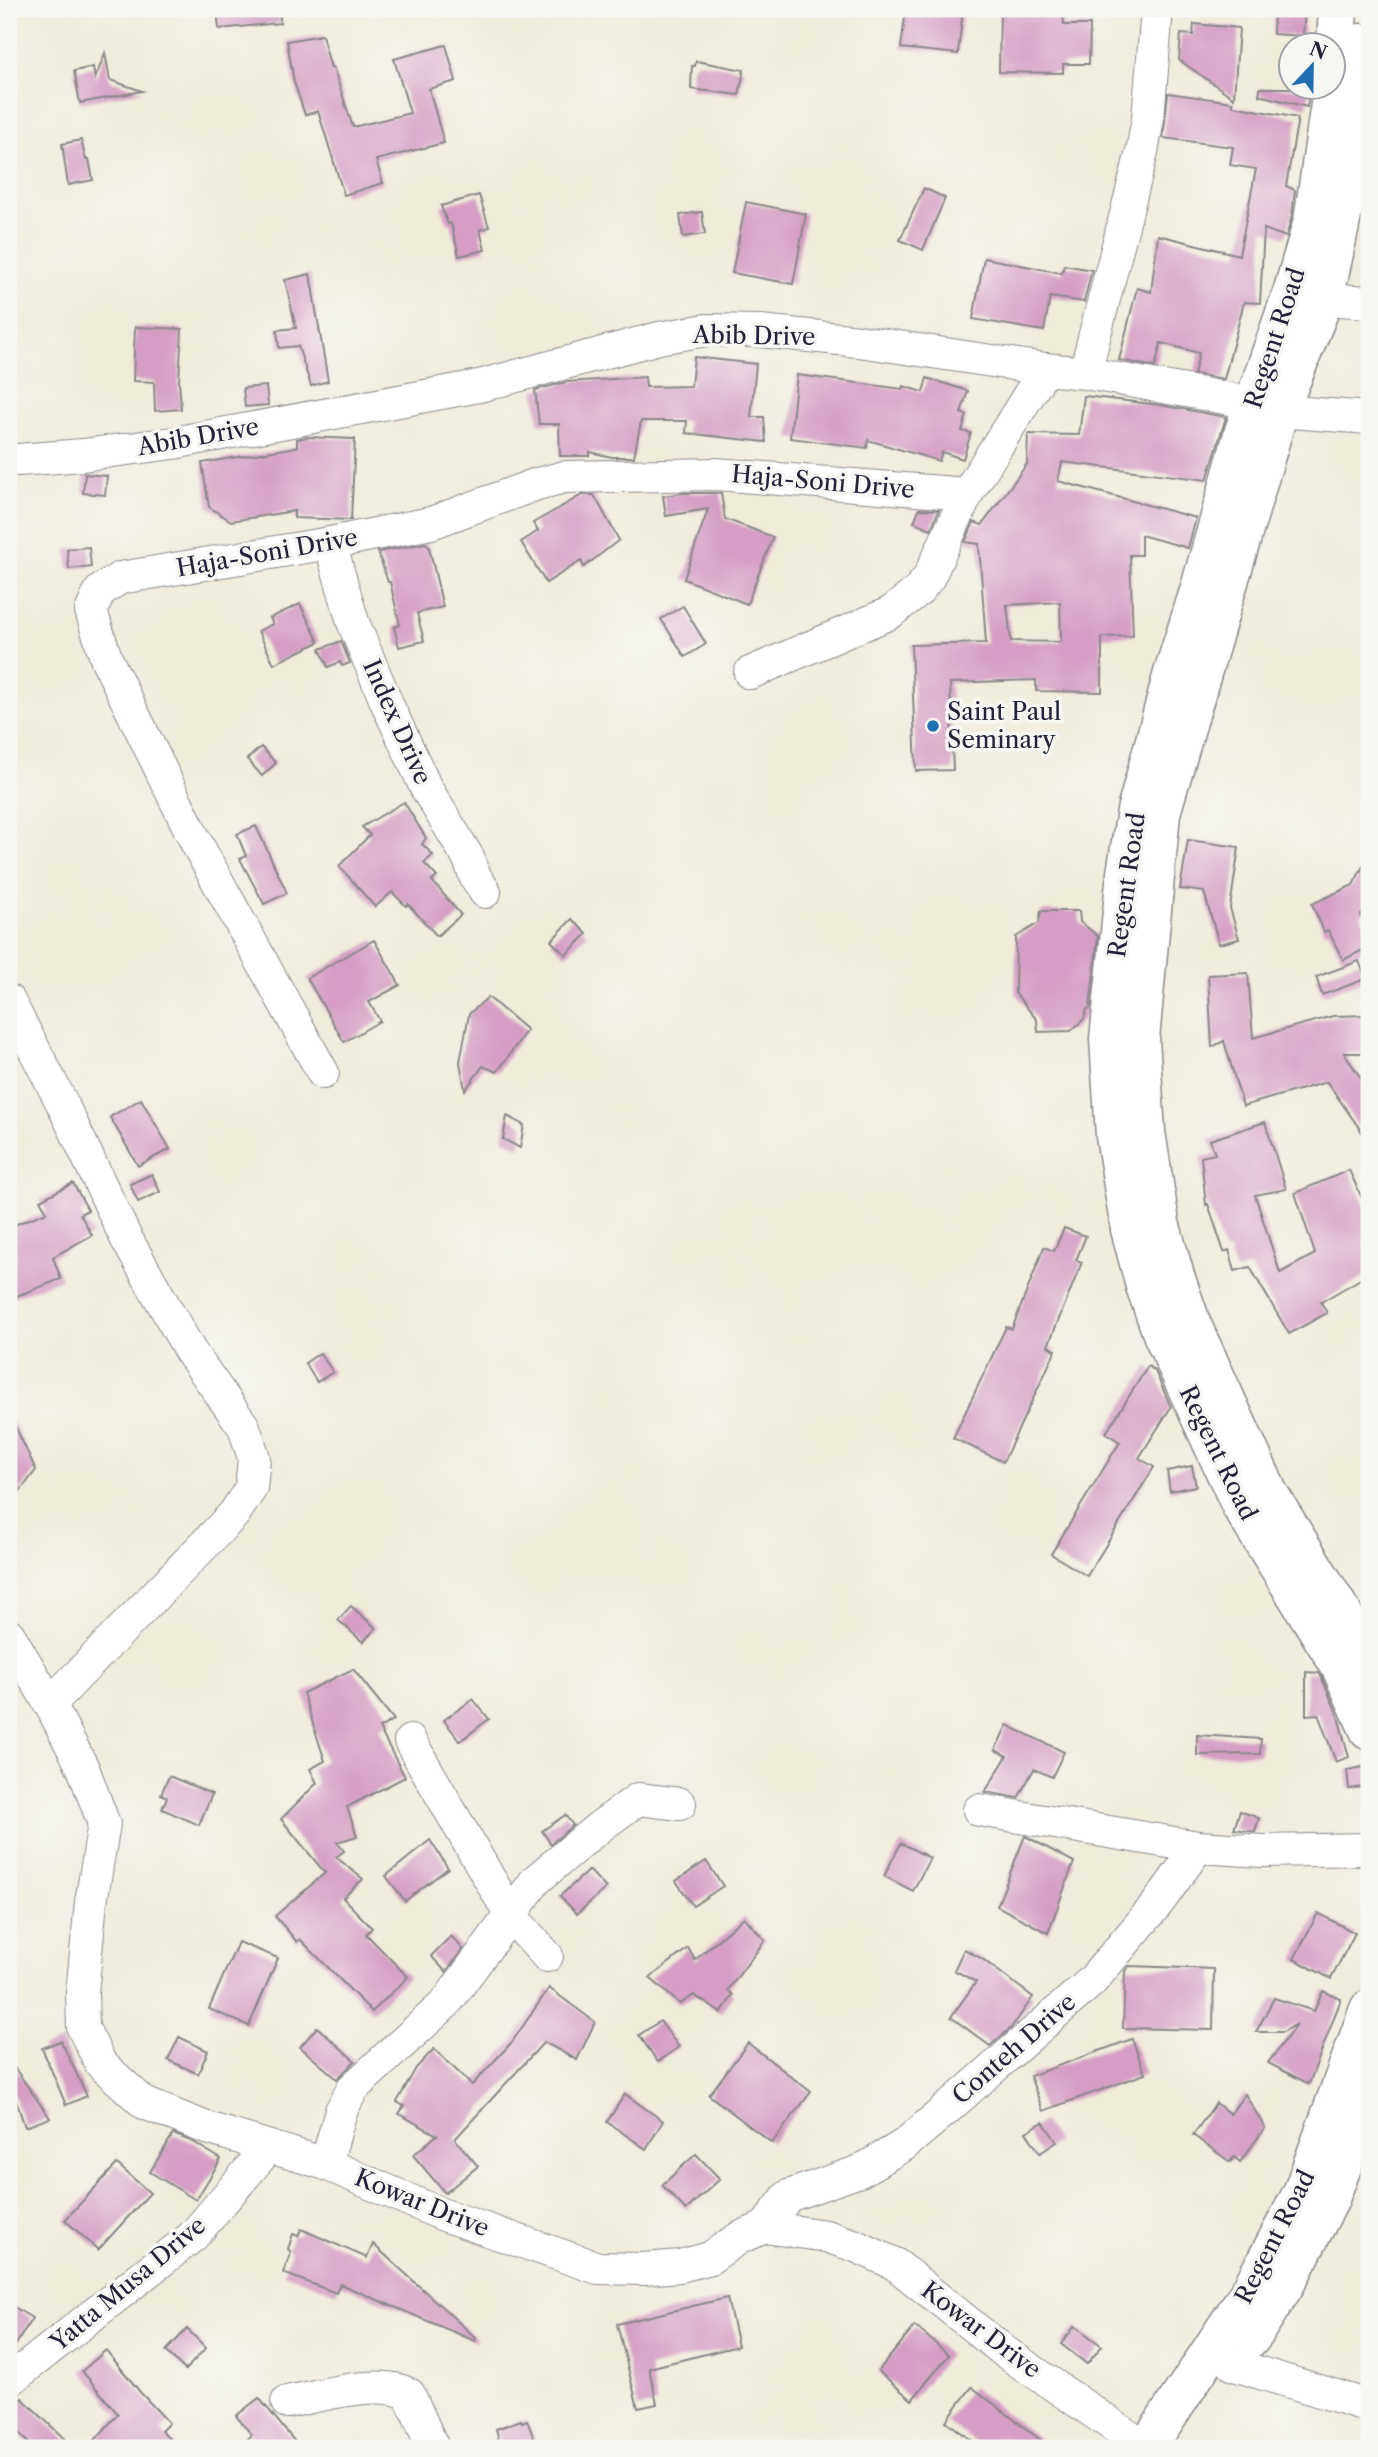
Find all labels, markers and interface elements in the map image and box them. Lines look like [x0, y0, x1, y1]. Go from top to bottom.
north arrow [1276, 32, 1346, 102]
text: N [1306, 37, 1330, 64]
street label: Regent Road [1238, 264, 1311, 412]
street label: Abib Drive [691, 320, 816, 351]
street label: Abib Drive [134, 412, 261, 462]
street label: Haja-Soni Drive [730, 459, 916, 504]
street label: Haja-Soni Drive [174, 522, 360, 583]
street label: Index Drive [357, 655, 438, 789]
place label: Saint Paul Seminary [947, 697, 1061, 754]
marker: Saint Paul Seminary [925, 718, 941, 734]
street label: Regent Road [1102, 810, 1151, 959]
street label: Regent Road [1173, 1381, 1264, 1525]
street label: Conteh Drive [946, 1987, 1081, 2110]
street label: Kowar Drive [351, 2162, 494, 2243]
street label: Regent Road [1228, 2165, 1321, 2308]
street label: Yatta Musa Drive [44, 2210, 211, 2357]
street label: Kowar Drive [916, 2275, 1047, 2384]

